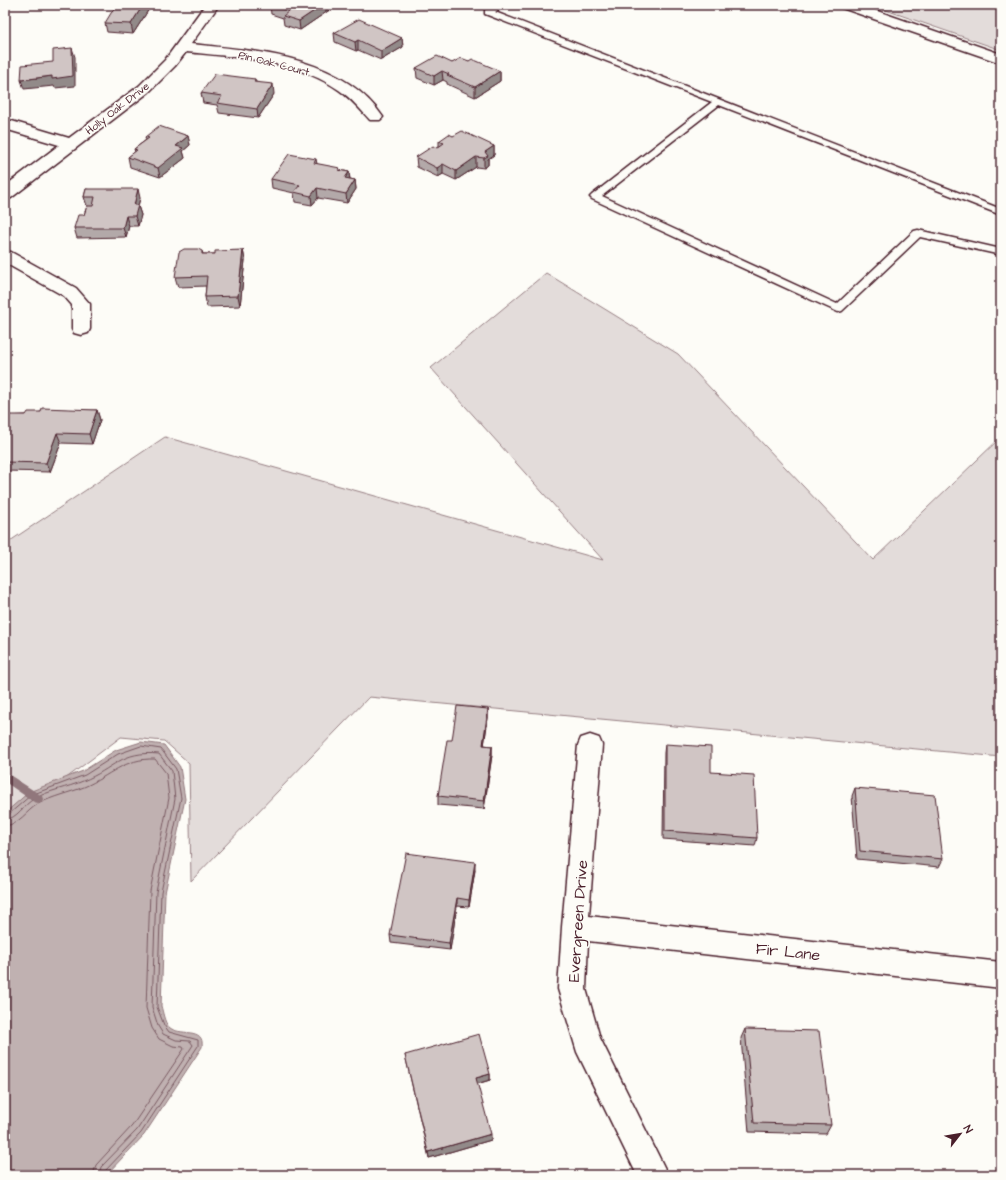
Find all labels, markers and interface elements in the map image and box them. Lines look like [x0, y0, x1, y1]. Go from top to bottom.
street label: Pin Oak Court [237, 47, 312, 80]
street label: Holly Oak Drive [82, 79, 153, 139]
street label: Evergreen Drive [563, 859, 594, 983]
street label: Fir Lane [755, 938, 822, 966]
north arrow [940, 1114, 980, 1154]
text: N [960, 1122, 976, 1136]

